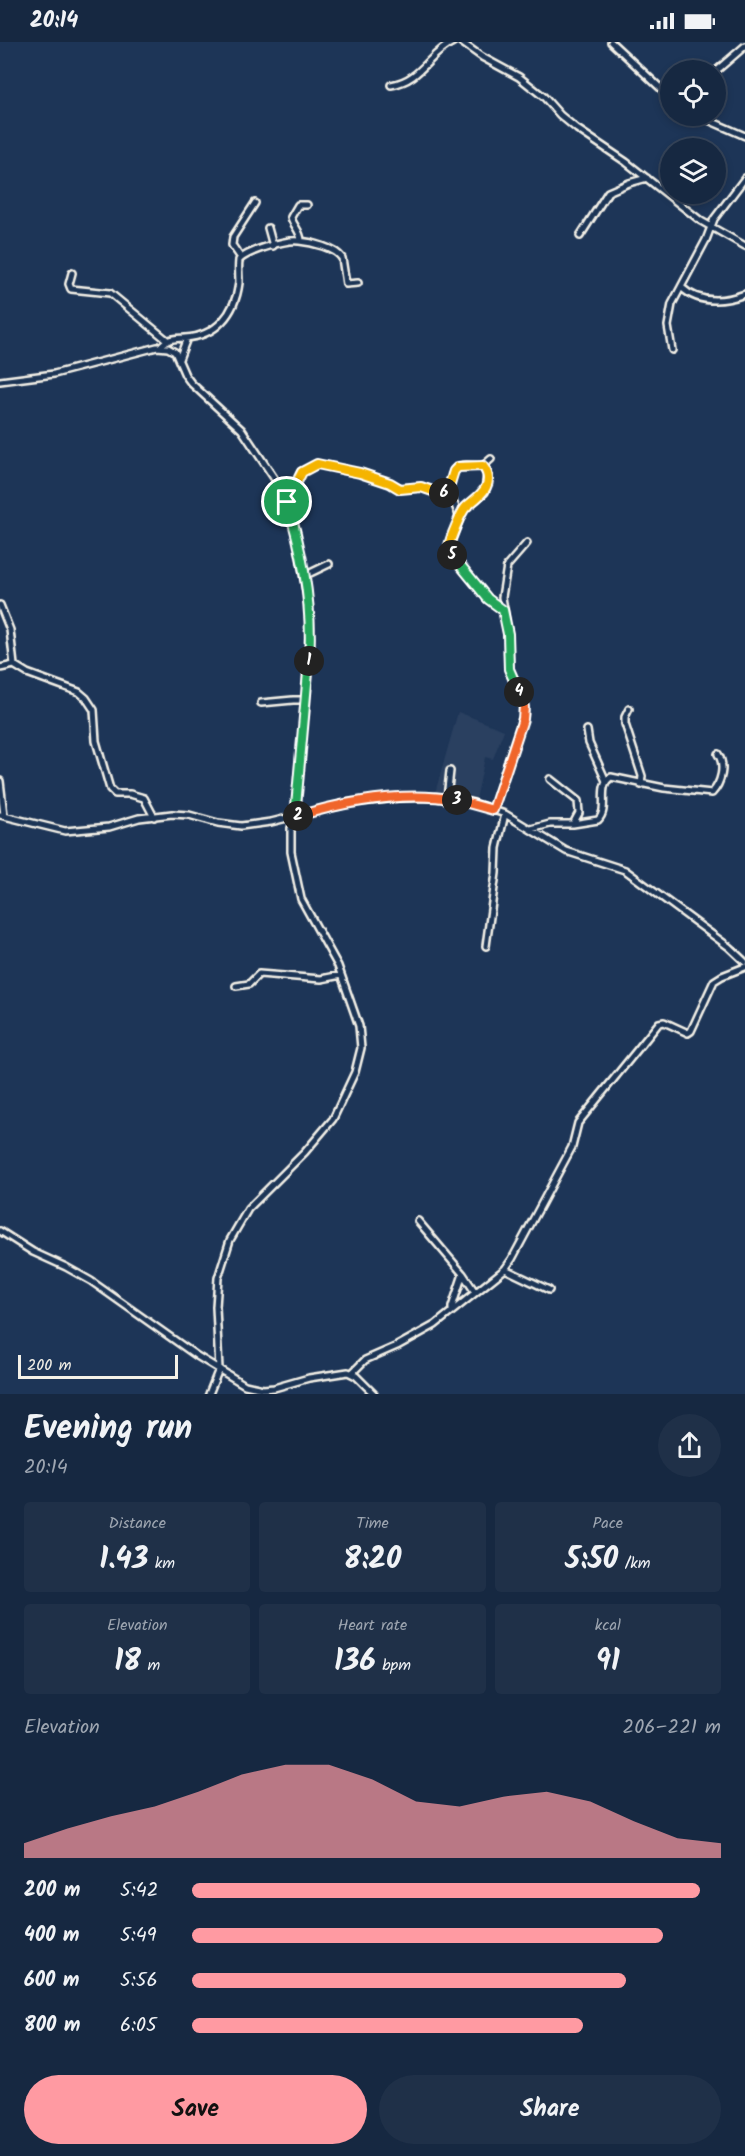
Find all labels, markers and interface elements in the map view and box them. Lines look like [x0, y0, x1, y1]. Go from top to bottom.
text: 20:14 [30, 4, 78, 39]
map controls [660, 60, 726, 204]
button: locate [660, 60, 726, 126]
button: layers [660, 138, 726, 204]
pin [261, 476, 312, 527]
pin: 6 [429, 478, 459, 508]
text: 6 [440, 480, 448, 505]
icon: arrive [270, 485, 303, 518]
pin: 5 [437, 540, 467, 570]
text: 5 [448, 542, 456, 567]
pin: 1 [294, 646, 324, 676]
text: 1 [307, 648, 311, 673]
pin: 4 [504, 677, 534, 707]
text: 4 [515, 679, 523, 704]
pin: 3 [442, 785, 472, 815]
text: 3 [453, 787, 461, 812]
pin: 2 [283, 801, 313, 831]
text: 2 [293, 803, 303, 828]
scale bar [18, 1352, 178, 1380]
text: 200 m [27, 1353, 71, 1378]
text: Evening run [24, 1403, 192, 1456]
button: share [658, 1414, 721, 1477]
text: 20:14 [24, 1452, 68, 1484]
text: Distance [108, 1511, 166, 1536]
text: Time [356, 1511, 389, 1536]
text: Pace [593, 1511, 623, 1536]
text: 1.43 [99, 1536, 148, 1584]
text: 8:20 [344, 1536, 401, 1584]
text: 5:50 [565, 1536, 618, 1584]
text: km [148, 1551, 175, 1576]
text: /km [618, 1551, 651, 1576]
text: Elevation [107, 1613, 167, 1638]
text: Heart rate [338, 1613, 407, 1638]
text: kcal [595, 1613, 621, 1638]
text: 18 [114, 1638, 141, 1686]
text: 136 [334, 1638, 376, 1686]
text: 91 [596, 1638, 620, 1686]
text: m [141, 1653, 160, 1678]
text: bpm [376, 1653, 411, 1678]
text: Elevation [24, 1712, 100, 1744]
text: 206–221 m [623, 1712, 721, 1744]
text: 200 m [24, 1875, 80, 1907]
text: 5:42 [120, 1875, 158, 1907]
text: 400 m [24, 1920, 80, 1952]
text: 5:49 [120, 1920, 156, 1952]
text: 600 m [24, 1965, 79, 1997]
text: 5:56 [120, 1965, 158, 1997]
text: 800 m [24, 2010, 80, 2042]
text: 6:05 [120, 2010, 157, 2042]
button: Save [24, 2075, 367, 2144]
button: Share [379, 2075, 721, 2144]

